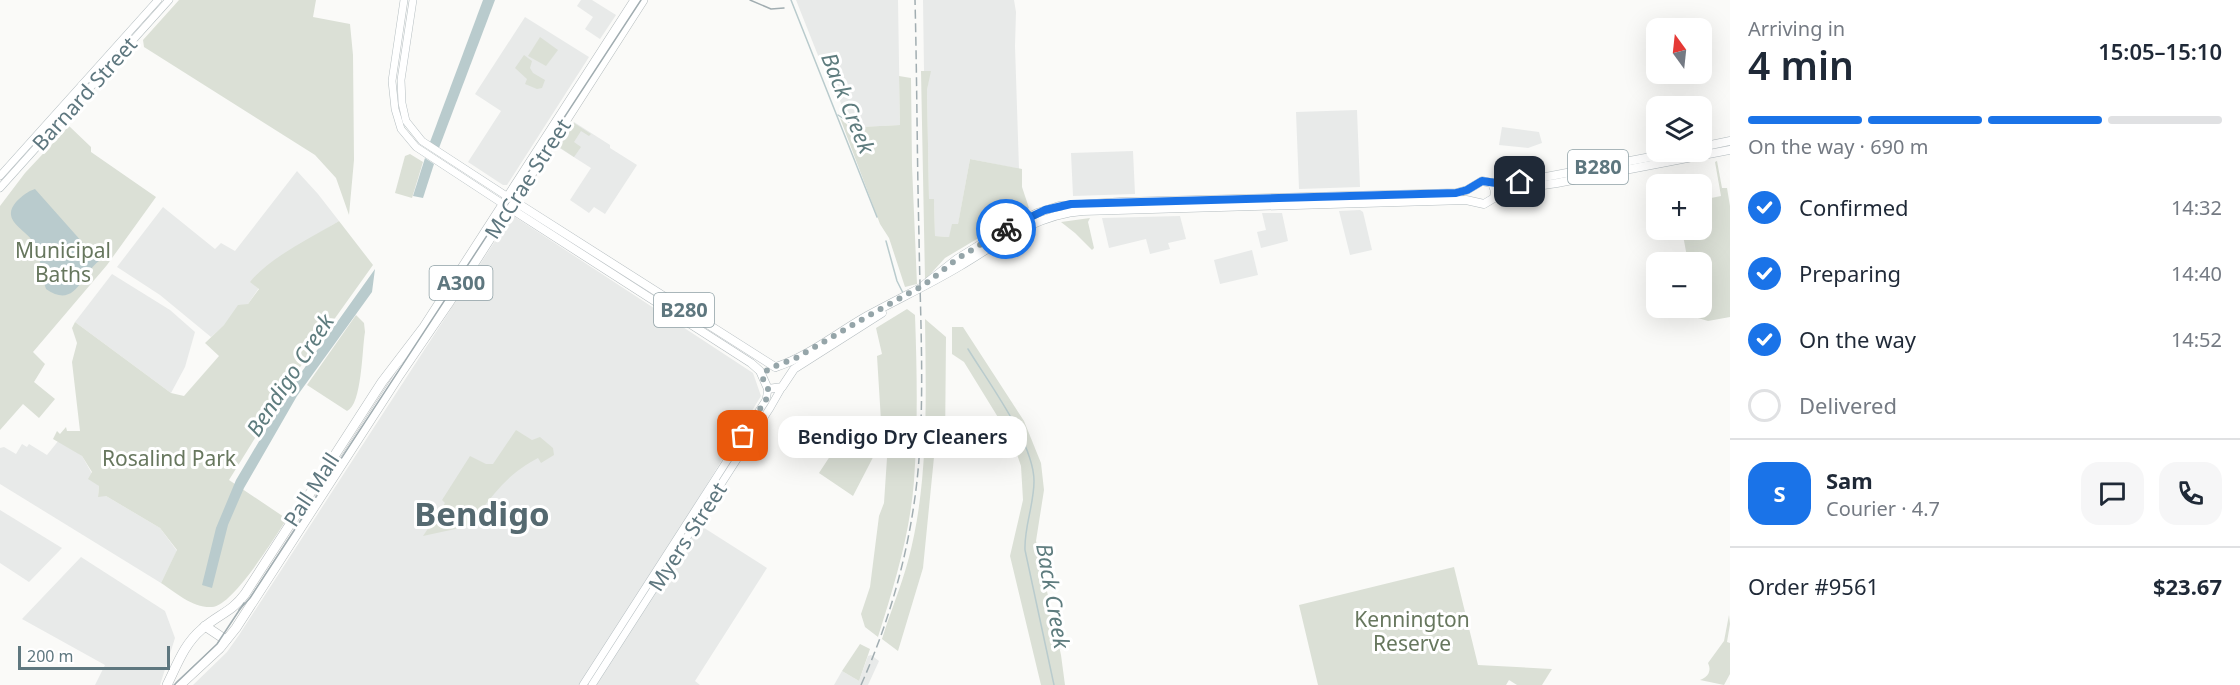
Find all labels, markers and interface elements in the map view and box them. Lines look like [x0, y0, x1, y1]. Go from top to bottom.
text: Arriving in [1748, 15, 1845, 42]
north arrow [1646, 18, 1712, 84]
map controls [1646, 18, 1712, 318]
street label: Barnard Street [26, 30, 143, 156]
text: 15:05–15:10 [2098, 36, 2222, 66]
text: 4 min [1748, 38, 1854, 91]
water label: Back Creek [815, 48, 883, 159]
button: layers [1646, 96, 1712, 162]
street label: McCrae Street [478, 112, 577, 244]
text: On the way · 690 m [1748, 133, 1928, 160]
road number: B280 [1568, 150, 1628, 184]
pin [1494, 156, 1545, 207]
icon: home [1503, 165, 1536, 198]
button: + [1646, 174, 1712, 240]
icon: check [1748, 191, 1781, 224]
text: Confirmed [1799, 192, 1909, 222]
text: 14:32 [2171, 194, 2222, 221]
courier [976, 199, 1036, 259]
icon: bike [990, 213, 1023, 246]
park label: Municipal Baths [15, 236, 111, 288]
button: − [1646, 252, 1712, 318]
icon: check [1748, 257, 1781, 290]
text: Preparing [1799, 258, 1901, 288]
text: 14:40 [2171, 260, 2222, 287]
road number: A300 [430, 266, 492, 300]
road number: B280 [654, 293, 714, 327]
water label: Bendigo Creek [238, 307, 341, 441]
icon: check [1748, 323, 1781, 356]
text: On the way [1799, 324, 1916, 354]
text: 14:52 [2171, 326, 2222, 353]
text: Delivered [1799, 390, 1897, 420]
pin [717, 410, 768, 461]
callout: Bendigo Dry Cleaners [779, 415, 1028, 457]
icon: bag [726, 419, 759, 452]
text: Bendigo Dry Cleaners [797, 423, 1008, 450]
park label: Rosalind Park [102, 444, 237, 472]
street label: Pall Mall [277, 447, 345, 532]
button: chat [2081, 462, 2144, 525]
button: phone [2159, 462, 2222, 525]
text: Sam [1826, 465, 1873, 495]
street label: Myers Street [642, 476, 733, 596]
text: S [1773, 478, 1786, 508]
district label: Bendigo [414, 491, 550, 536]
text: Courier · 4.7 [1826, 495, 1940, 522]
water label: Back Creek [1030, 541, 1078, 652]
text: Order #9561 [1748, 571, 1879, 601]
text: $23.67 [2153, 571, 2222, 601]
park label: Kennington Reserve [1354, 605, 1470, 657]
scale bar [18, 643, 170, 670]
text: 200 m [27, 645, 74, 667]

